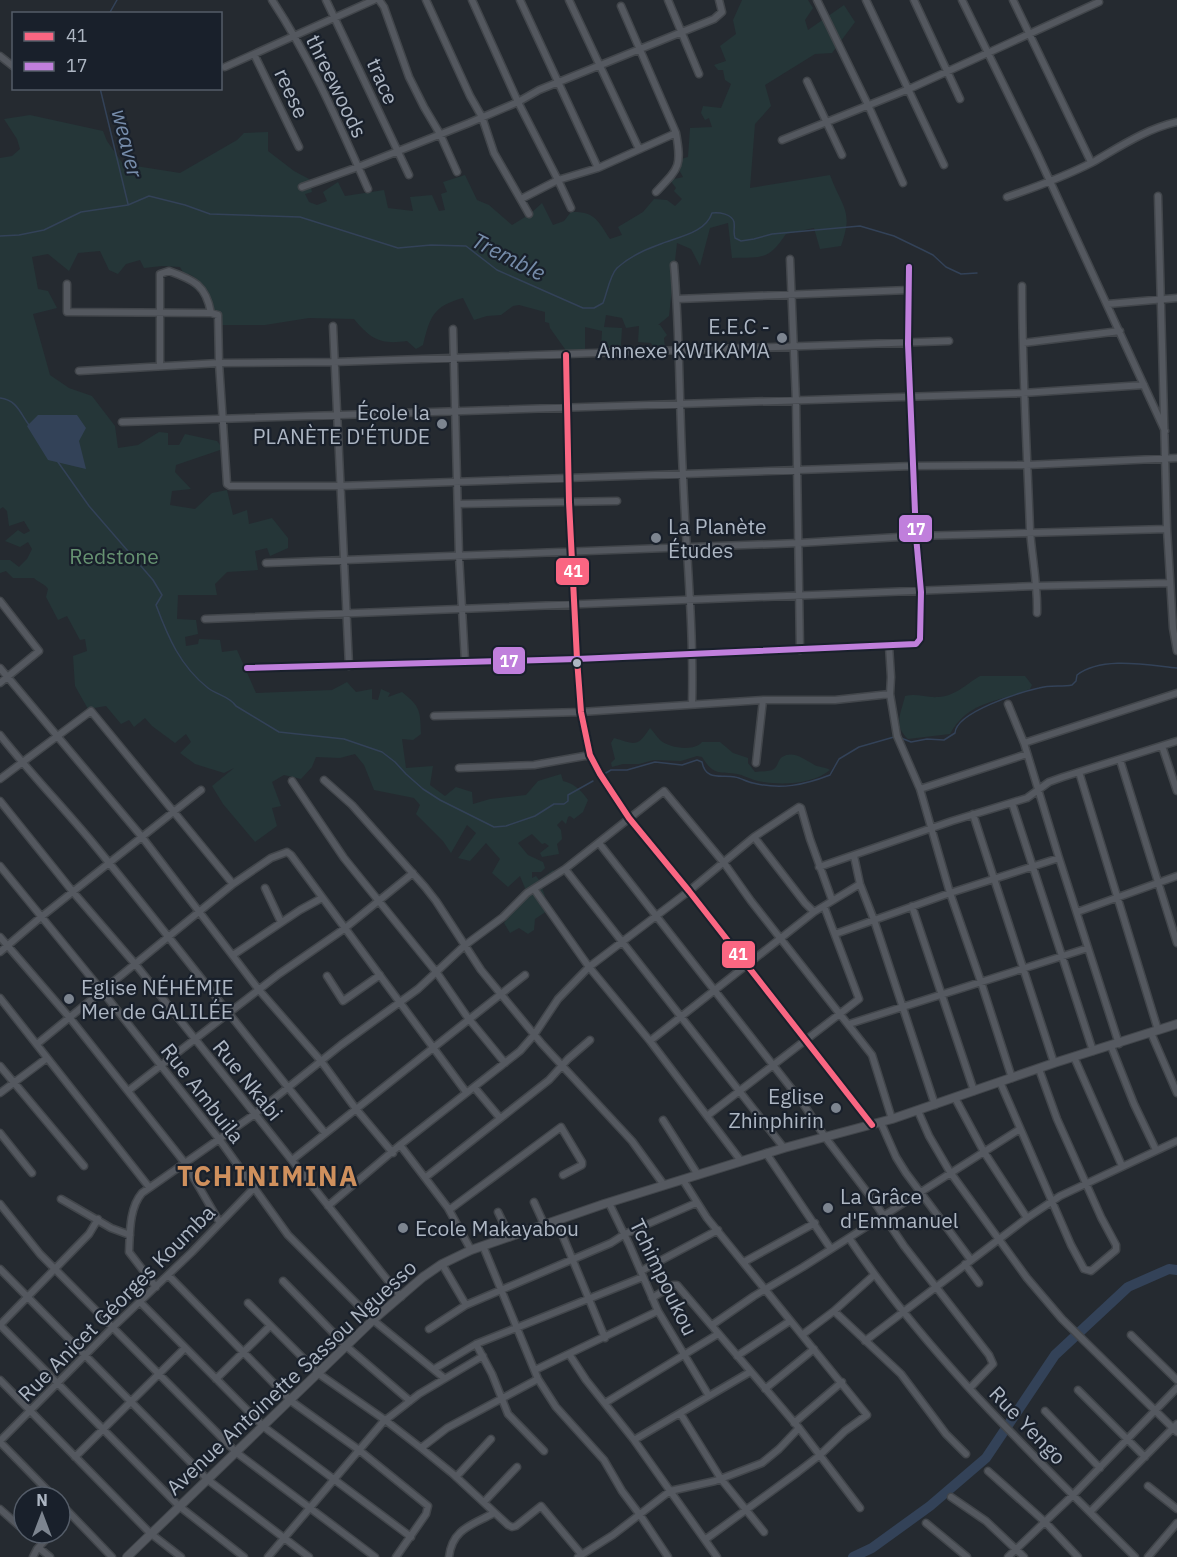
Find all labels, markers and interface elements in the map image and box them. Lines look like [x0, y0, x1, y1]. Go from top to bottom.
legend [12, 12, 222, 90]
text: 41 [66, 24, 88, 47]
street label: threewoods [300, 30, 374, 142]
street label: trace [360, 53, 406, 109]
text: 17 [66, 54, 88, 77]
street label: reese [268, 63, 316, 123]
water label: weaver [106, 106, 151, 181]
water label: Tremble [467, 225, 551, 287]
place label: E.E.C - Annexe KWIKAMA [597, 312, 770, 364]
marker: E.E.C - Annexe KWIKAMA [775, 331, 789, 345]
place label: École la PLANÈTE D'ÉTUDE [253, 398, 430, 450]
marker: École la PLANÈTE D'ÉTUDE [435, 417, 449, 431]
place label: La Planète Études [668, 512, 767, 564]
line badge: 17 [898, 514, 933, 543]
text: 17 [906, 519, 926, 539]
marker: La Planète Études [649, 531, 663, 545]
park label: Redstone [69, 542, 159, 570]
line badge: 41 [555, 557, 590, 586]
text: 41 [563, 561, 583, 581]
line badge: 17 [492, 646, 526, 675]
text: 17 [499, 651, 519, 671]
unlabelled marker [571, 657, 583, 669]
line badge: 41 [721, 940, 756, 969]
text: 41 [728, 944, 748, 964]
place label: Eglise NÉHÉMIE Mer de GALILÉE [81, 973, 234, 1025]
marker: Eglise NÉHÉMIE Mer de GALILÉE [62, 992, 76, 1006]
street label: Rue Nkabi [207, 1034, 289, 1126]
street label: Rue Ambuila [155, 1037, 251, 1149]
place label: Eglise Zhinphirin [728, 1082, 824, 1134]
marker: Eglise Zhinphirin [829, 1101, 843, 1115]
district label: TCHINIMINA [177, 1158, 359, 1193]
place label: La Grâce d'Emmanuel [840, 1182, 959, 1234]
street label: Rue Anicet Géorges Koumba [11, 1198, 221, 1408]
marker: La Grâce d'Emmanuel [821, 1201, 835, 1215]
place label: Ecole Makayabou [415, 1214, 579, 1242]
street label: Tchimpoukou [624, 1214, 704, 1340]
marker: Ecole Makayabou [396, 1221, 410, 1235]
street label: Avenue Antoinette Sassou Nguesso [160, 1253, 422, 1501]
street label: Rue Yengo [983, 1380, 1073, 1470]
north arrow [12, 1485, 72, 1545]
text: N [36, 1490, 48, 1510]

